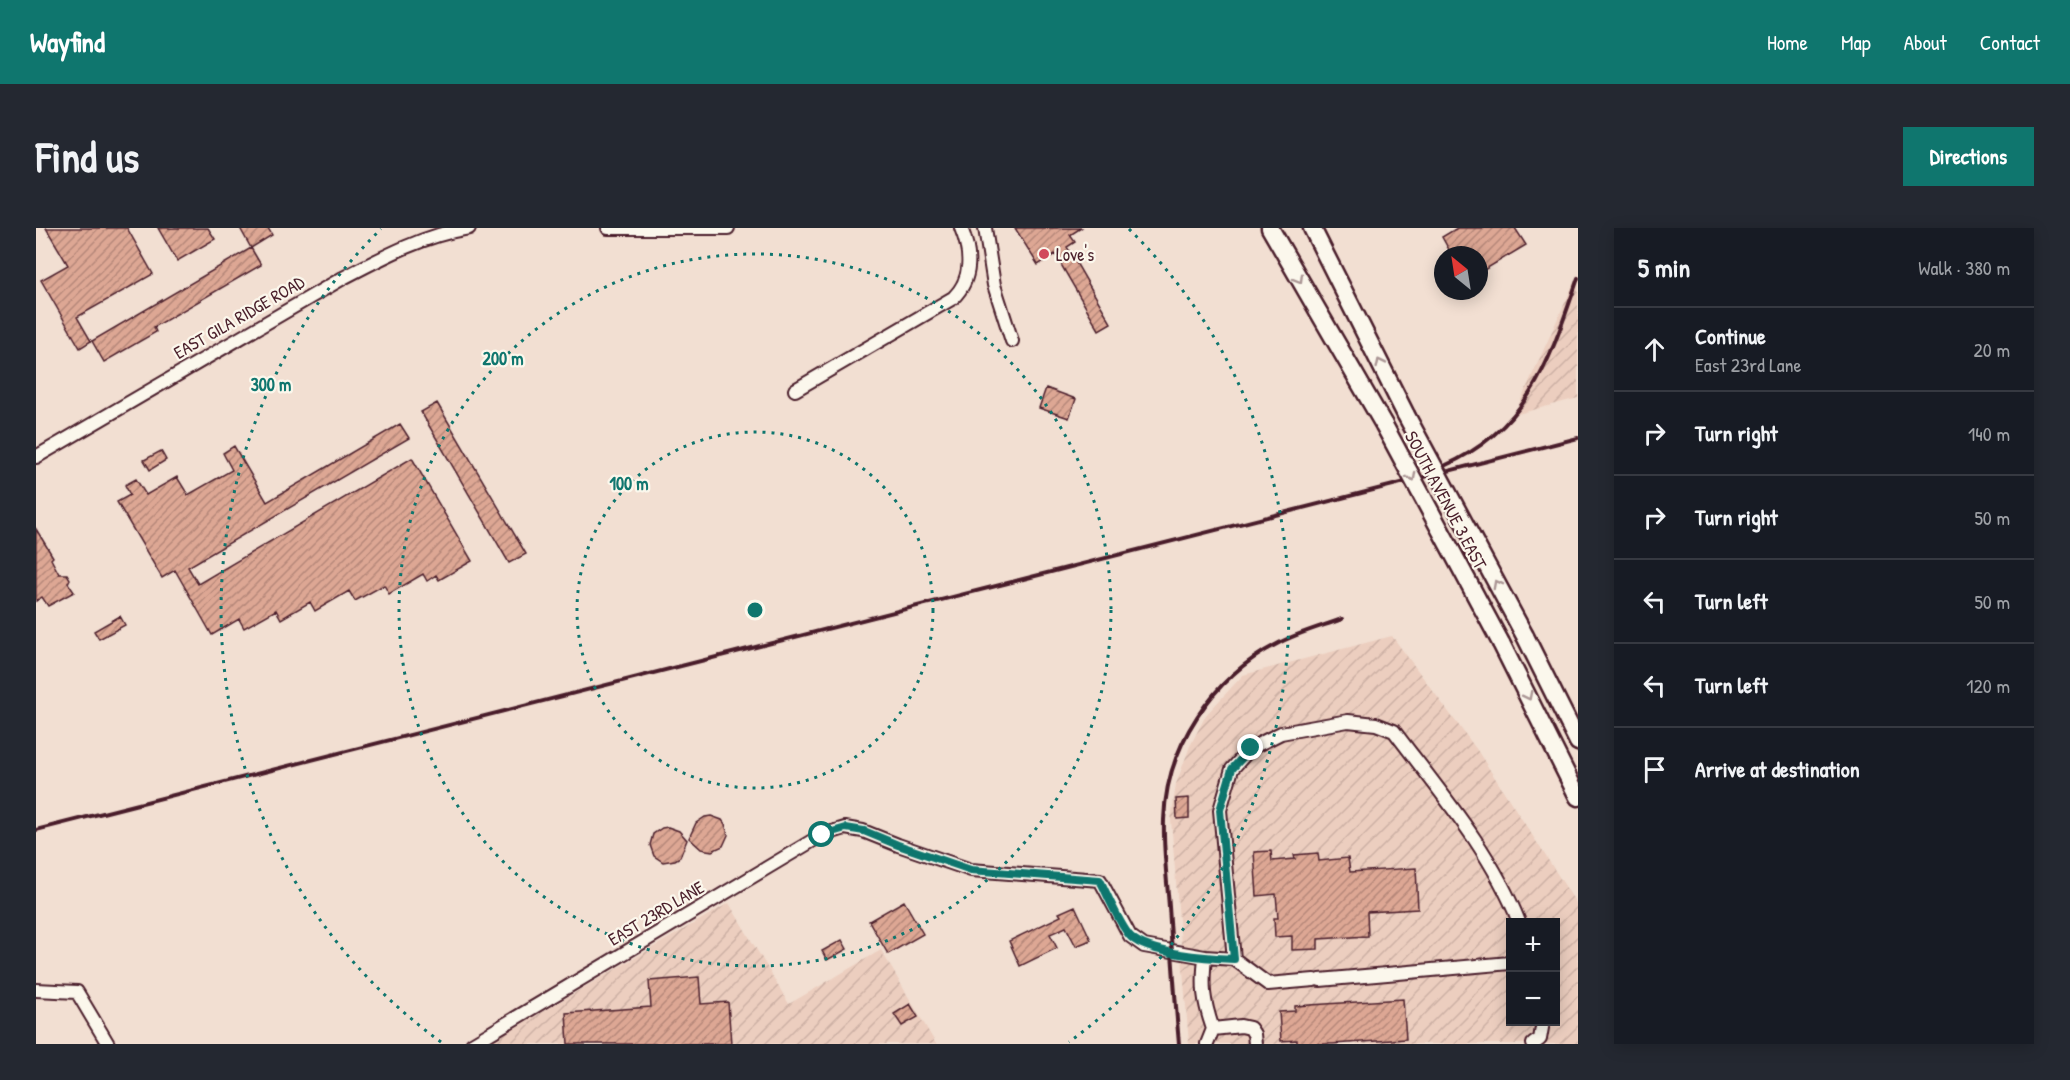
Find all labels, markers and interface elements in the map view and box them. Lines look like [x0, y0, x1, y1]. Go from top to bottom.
text: Wayfind [30, 23, 105, 61]
text: Home [1767, 28, 1808, 57]
text: Map [1841, 28, 1871, 57]
text: About [1904, 28, 1947, 57]
text: Contact [1980, 28, 2040, 57]
button: Directions [1903, 127, 2034, 186]
text: Find us [36, 128, 139, 185]
place label: Love's [1056, 242, 1094, 267]
north arrow [1434, 246, 1488, 300]
marker: Love's [1037, 247, 1051, 261]
text: 5 min [1638, 250, 1690, 285]
text: Walk · 380 m [1918, 254, 2010, 281]
street label: EAST GILA RIDGE ROAD [169, 269, 309, 365]
one-way arrow [1292, 273, 1304, 283]
text: Continue [1695, 321, 1766, 351]
icon: ahead [1638, 333, 1671, 366]
text: 20 m [1973, 336, 2010, 363]
text: 200 m [483, 346, 523, 371]
text: East 23rd Lane [1695, 351, 1802, 378]
one-way arrow [1376, 358, 1388, 369]
text: 300 m [251, 372, 291, 397]
icon: right [1638, 417, 1671, 450]
text: Turn right [1695, 418, 1778, 448]
text: 140 m [1968, 420, 2010, 447]
street label: SOUTH AVENUE 3 EAST [1399, 426, 1493, 574]
text: 100 m [609, 471, 649, 496]
one-way arrow [1405, 471, 1416, 481]
icon: right [1638, 501, 1671, 534]
text: Turn right [1695, 502, 1778, 532]
text: 50 m [1974, 504, 2010, 531]
one-way arrow [1493, 580, 1504, 590]
icon: left [1638, 585, 1671, 618]
text: Turn left [1695, 586, 1768, 616]
text: 50 m [1974, 588, 2010, 615]
centre of rings [745, 600, 765, 620]
icon: left [1638, 669, 1671, 702]
text: Turn left [1695, 670, 1768, 700]
text: 120 m [1966, 672, 2010, 699]
one-way arrow [1520, 689, 1532, 700]
route end [1237, 734, 1263, 760]
icon: arrive [1638, 753, 1671, 786]
text: Arrive at destination [1695, 754, 1860, 784]
route start [808, 821, 834, 847]
street label: EAST 23RD LANE [603, 874, 709, 952]
map controls [1506, 918, 1560, 1026]
button: + [1506, 918, 1560, 972]
button: − [1506, 972, 1560, 1026]

